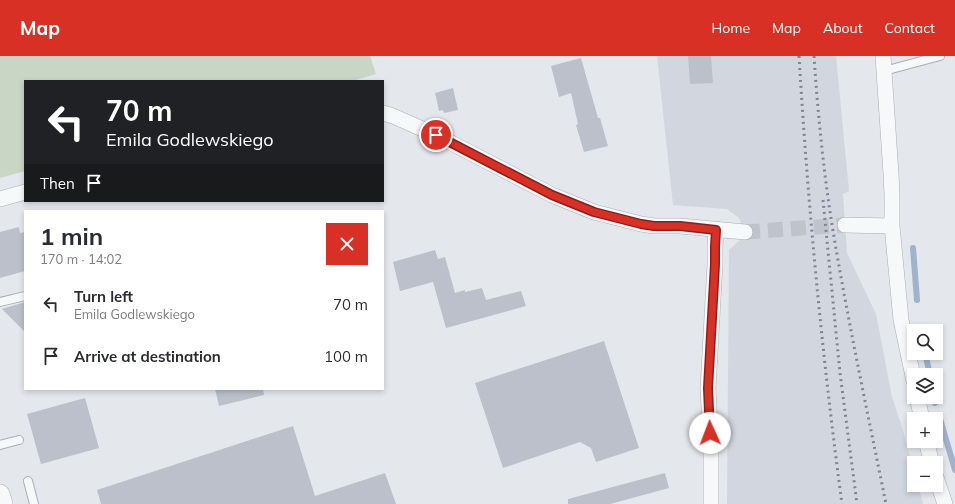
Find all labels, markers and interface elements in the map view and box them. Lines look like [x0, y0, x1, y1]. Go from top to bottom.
text: Map [20, 16, 60, 40]
text: Home [711, 19, 750, 37]
text: Map [772, 19, 801, 37]
text: About [823, 19, 863, 37]
text: Contact [885, 19, 935, 37]
text: 70 m [106, 93, 172, 128]
icon: left [40, 96, 92, 148]
pin [419, 118, 453, 152]
icon: arrive [425, 124, 447, 146]
text: Emila Godlewskiego [106, 128, 274, 151]
icon: arrive [83, 172, 105, 194]
text: Then [40, 174, 75, 193]
text: 1 min [40, 221, 103, 251]
button: close [326, 223, 368, 265]
text: 170 m · 14:02 [40, 251, 122, 267]
text: Turn left [74, 287, 133, 306]
icon: left [40, 293, 62, 315]
text: 70 m [333, 295, 368, 314]
text: Emila Godlewskiego [74, 306, 195, 322]
map controls [907, 324, 943, 492]
button: search [907, 324, 943, 360]
icon: arrive [40, 345, 62, 367]
text: Arrive at destination [74, 347, 221, 366]
text: 100 m [324, 347, 368, 366]
button: layers [907, 368, 943, 404]
position arrow [689, 412, 731, 454]
button: + [907, 412, 943, 448]
button: − [907, 456, 943, 492]

